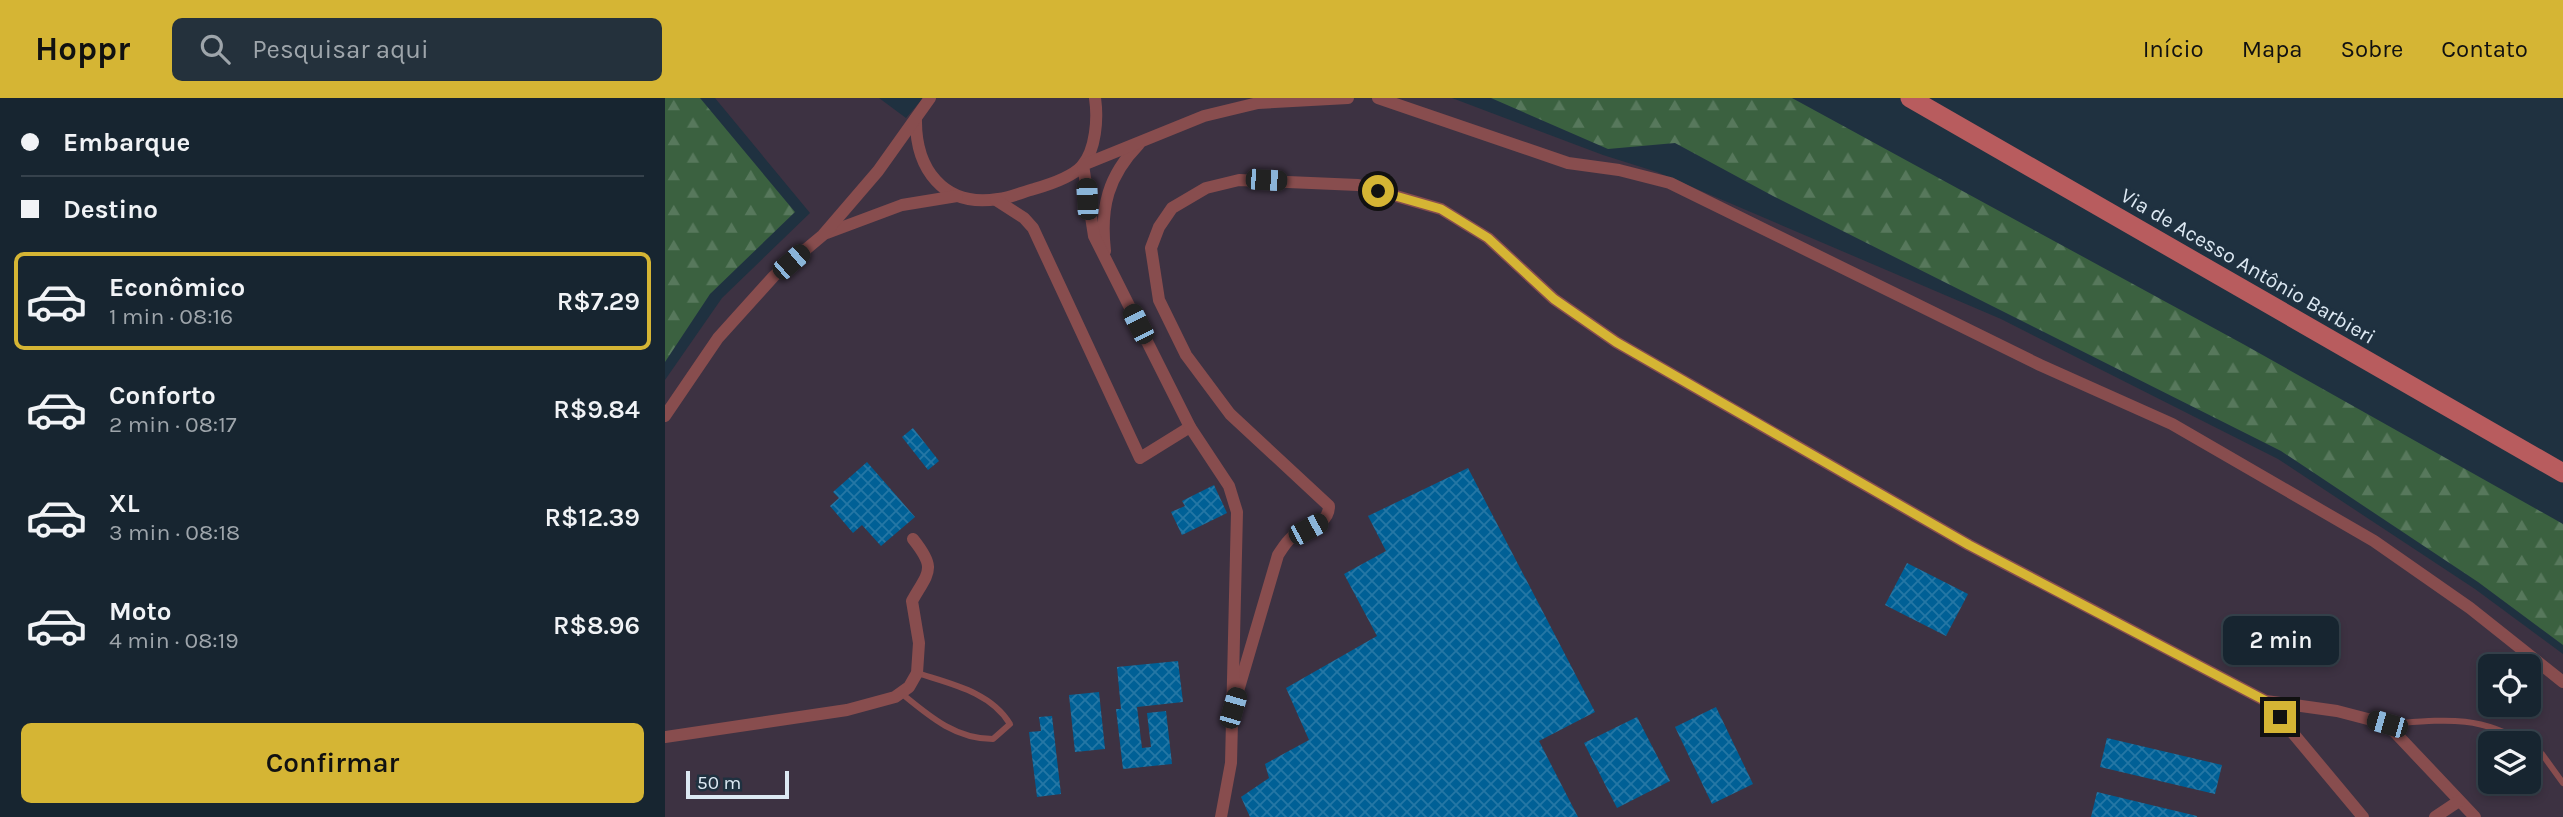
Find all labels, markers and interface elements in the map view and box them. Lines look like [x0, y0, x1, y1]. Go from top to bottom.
search box [172, 18, 662, 81]
text: Hoppr [35, 30, 130, 68]
icon: search [196, 30, 234, 68]
text: Pesquisar aqui [252, 34, 429, 65]
text: Início [2143, 35, 2204, 63]
text: Mapa [2242, 35, 2302, 63]
text: Sobre [2340, 35, 2403, 63]
text: Contato [2441, 35, 2528, 63]
text: Embarque [63, 127, 190, 158]
car [1245, 168, 1288, 192]
route start [1362, 175, 1394, 207]
car [1076, 177, 1099, 221]
street label: Via de Acesso Antônio Barbieri [2116, 183, 2380, 349]
text: Destino [63, 194, 158, 225]
car [769, 240, 814, 284]
icon: car [25, 270, 88, 333]
text: Econômico [109, 272, 245, 303]
text: R$7.29 [557, 286, 640, 317]
car [1120, 301, 1157, 347]
text: 1 min · 08:16 [109, 303, 233, 330]
icon: car [25, 378, 88, 441]
text: Conforto [109, 380, 216, 411]
text: R$9.84 [553, 394, 640, 425]
text: 2 min · 08:17 [109, 411, 237, 438]
icon: car [25, 486, 88, 549]
text: XL [109, 488, 140, 519]
text: R$12.39 [544, 502, 640, 533]
car [1285, 510, 1332, 548]
text: 3 min · 08:18 [109, 519, 240, 546]
icon: car [25, 594, 88, 657]
text: Moto [109, 596, 171, 627]
text: R$8.96 [553, 610, 640, 641]
callout: 2 min [2222, 616, 2338, 664]
text: 4 min · 08:19 [109, 627, 239, 654]
text: 2 min [2250, 627, 2312, 654]
map controls [2478, 654, 2541, 794]
button: locate [2478, 654, 2541, 717]
car [1218, 685, 1249, 731]
route end [2264, 701, 2296, 733]
car [2364, 708, 2411, 740]
button: Confirmar [21, 723, 644, 803]
button: layers [2478, 731, 2541, 794]
scale bar [686, 768, 789, 800]
text: 50 m [697, 772, 741, 794]

